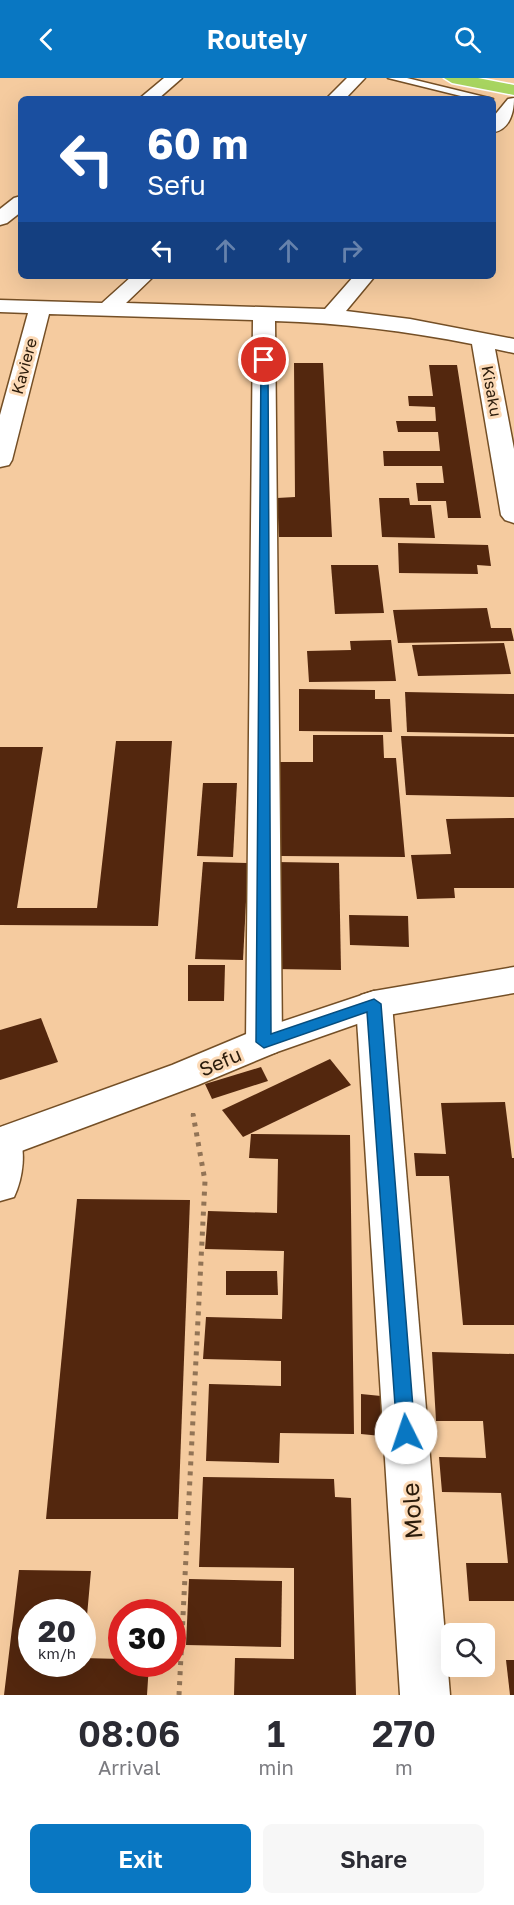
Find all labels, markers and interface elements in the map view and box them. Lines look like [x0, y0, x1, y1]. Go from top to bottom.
icon: back [30, 23, 63, 56]
text: Routely [207, 23, 307, 55]
icon: search [451, 23, 484, 56]
text: 60 m [147, 118, 248, 168]
icon: left [48, 120, 126, 198]
text: Sefu [147, 169, 206, 201]
icon: left [146, 234, 179, 267]
icon: ahead [209, 234, 242, 267]
icon: ahead [272, 234, 305, 267]
icon: right [335, 234, 368, 267]
pin [238, 334, 289, 385]
street label: Kaviere [7, 336, 41, 396]
icon: arrive [247, 343, 280, 376]
street label: Kisaku [478, 364, 506, 418]
street label: Sefu [195, 1041, 245, 1081]
position arrow [374, 1401, 438, 1465]
street label: Mole [395, 1482, 427, 1540]
speed limit sign: 30 [108, 1599, 186, 1677]
text: 20 [38, 1613, 76, 1649]
map controls [441, 1623, 495, 1677]
button: search [441, 1623, 495, 1677]
text: km/h [38, 1644, 76, 1662]
text: 08:06 [78, 1712, 180, 1755]
text: 1 [267, 1712, 285, 1755]
text: 270 [372, 1712, 436, 1755]
text: Arrival [98, 1755, 161, 1779]
text: min [258, 1755, 294, 1779]
text: m [395, 1755, 413, 1779]
button: Exit [30, 1824, 251, 1893]
button: Share [263, 1824, 484, 1893]

